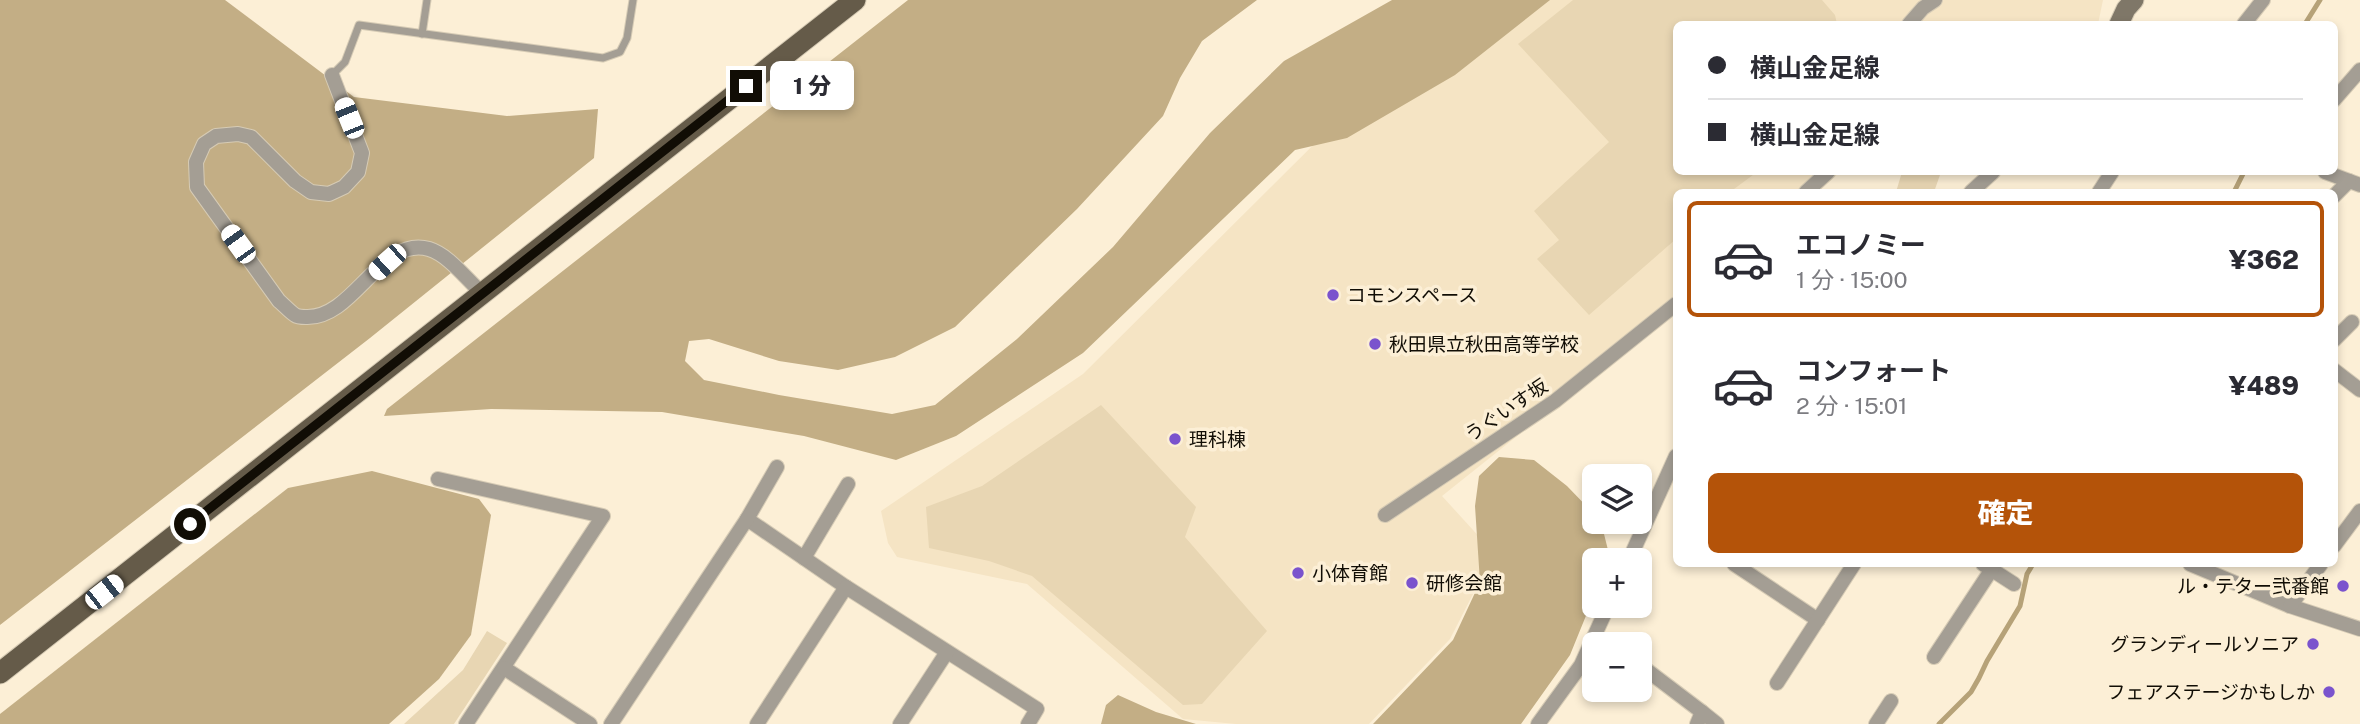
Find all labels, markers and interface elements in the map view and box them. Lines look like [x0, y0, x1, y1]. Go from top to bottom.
text: 横山金足線 [1750, 52, 1880, 83]
callout: 1 分 [770, 62, 854, 110]
route end [730, 70, 762, 102]
text: 1 分 [793, 72, 831, 99]
car [332, 95, 367, 141]
text: 横山金足線 [1750, 119, 1880, 150]
car [218, 221, 259, 267]
icon: car [1712, 228, 1775, 291]
text: エコノミー [1796, 229, 1926, 260]
car [365, 240, 410, 284]
text: ¥362 [2229, 244, 2299, 275]
text: 1 分 · 15:00 [1796, 266, 1908, 293]
place label: コモンスペース [1347, 284, 1477, 306]
marker: コモンスペース [1325, 287, 1341, 303]
place label: 秋田県立秋田高等学校 [1389, 333, 1579, 355]
marker: 秋田県立秋田高等学校 [1367, 336, 1383, 352]
icon: car [1712, 354, 1775, 417]
text: コンフォート [1796, 355, 1951, 386]
text: ¥489 [2229, 370, 2299, 401]
street label: うぐいす坂 [1460, 374, 1552, 446]
text: 2 分 · 15:01 [1796, 392, 1907, 419]
place label: 理科棟 [1189, 428, 1246, 450]
marker: 理科棟 [1167, 431, 1183, 447]
map controls [1582, 464, 1652, 702]
button: layers [1582, 464, 1652, 534]
button: 確定 [1708, 473, 2303, 553]
route start [174, 508, 206, 540]
button: + [1582, 548, 1652, 618]
place label: 小体育館 [1312, 562, 1388, 584]
marker: 小体育館 [1290, 565, 1306, 581]
car [81, 571, 128, 613]
place label: 研修会館 [1426, 572, 1502, 594]
marker: 研修会館 [1404, 575, 1420, 591]
place label: ル・テター弐番館 [2177, 575, 2329, 597]
marker: ル・テター弐番館 [2335, 578, 2351, 594]
button: − [1582, 632, 1652, 702]
place label: グランディールソニア [2110, 633, 2299, 655]
marker: グランディールソニア [2305, 636, 2321, 652]
place label: フェアステージかもしか [2106, 681, 2315, 703]
marker: フェアステージかもしか [2321, 684, 2337, 700]

